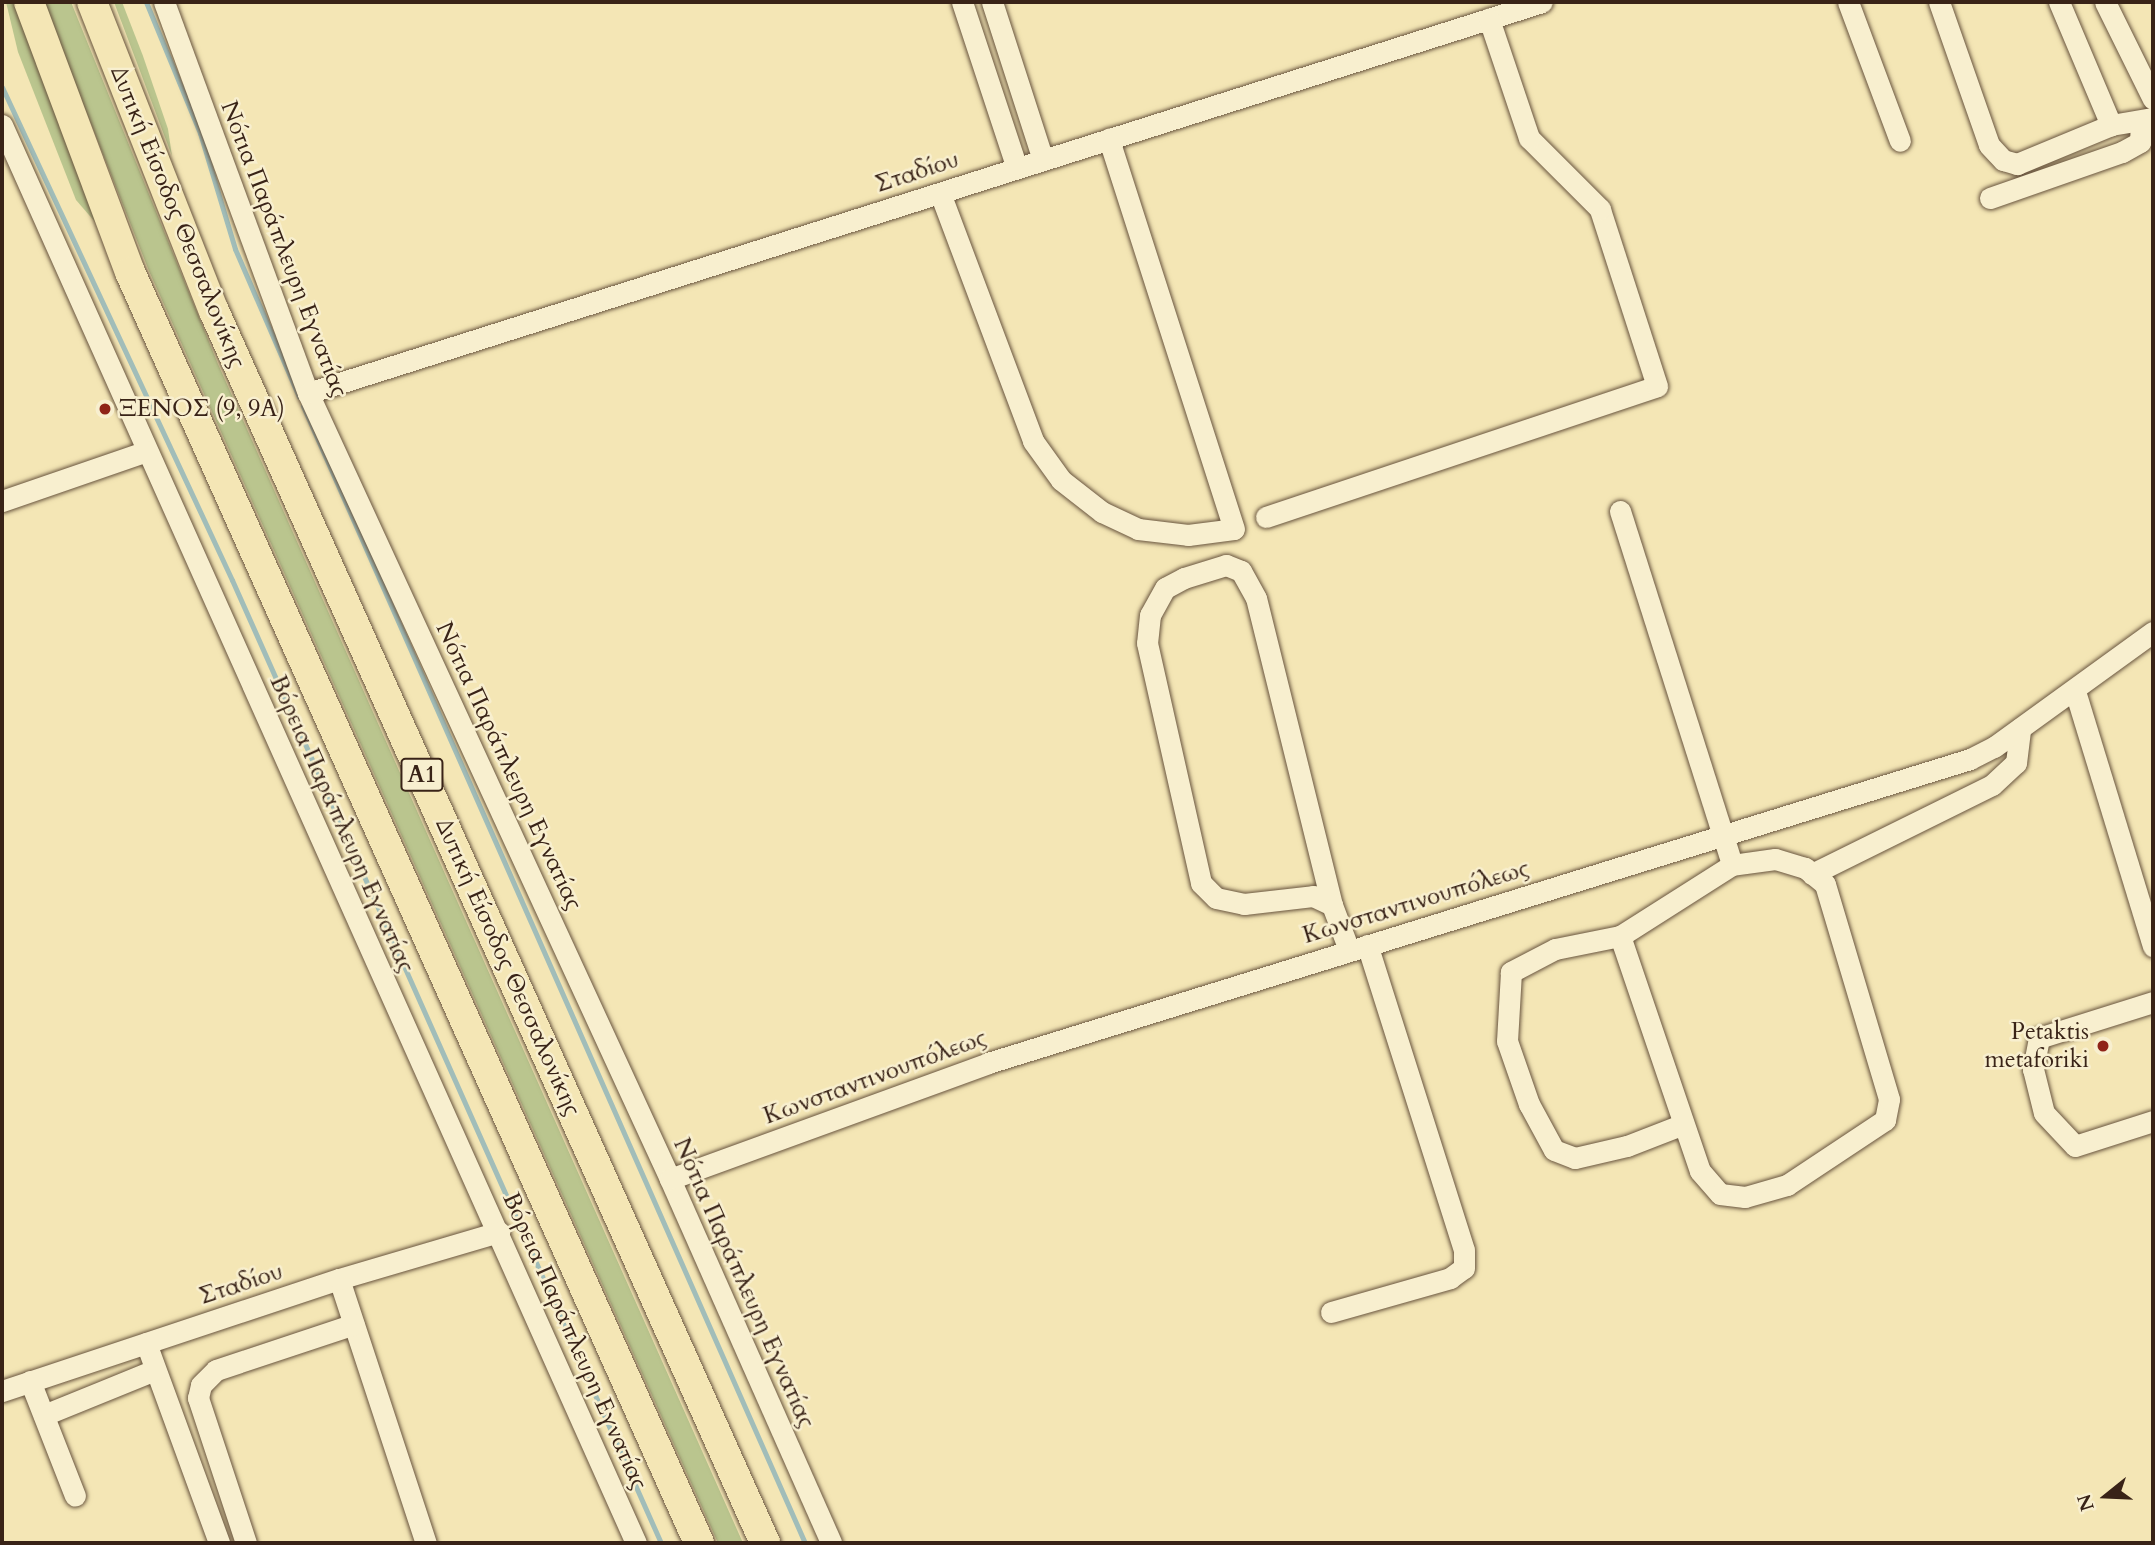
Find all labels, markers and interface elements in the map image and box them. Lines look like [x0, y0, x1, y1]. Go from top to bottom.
street label: Δυτική Είσοδος Θεσσαλονίκης [104, 62, 252, 372]
street label: Νότια Παράπλευρη Εγνατίας [214, 97, 354, 401]
street label: Σταδίου [872, 145, 962, 199]
place label: ΞΕΝΟΣ (9, 9Α) [119, 395, 285, 423]
marker: ΞΕΝΟΣ (9, 9Α) [97, 401, 113, 417]
street label: Νότια Παράπλευρη Εγνατίας [430, 617, 588, 915]
street label: Βόρεια Παράπλευρη Εγνατίας [263, 671, 421, 977]
road number: Α1 [399, 755, 445, 794]
street label: Δυτική Είσοδος Θεσσαλονίκης [429, 814, 587, 1120]
street label: Κωνσταντινουπόλεως [1299, 854, 1533, 950]
place label: Petaktis metaforiki [1984, 1018, 2089, 1074]
street label: Κωνσταντινουπόλεως [760, 1023, 990, 1131]
marker: Petaktis metaforiki [2095, 1038, 2111, 1054]
street label: Νότια Παράπλευρη Εγνατίας [667, 1134, 821, 1432]
street label: Βόρεια Παράπλευρη Εγνατίας [496, 1188, 654, 1494]
street label: Σταδίου [196, 1257, 286, 1311]
north arrow [2071, 1461, 2141, 1531]
text: N [2071, 1491, 2101, 1514]

